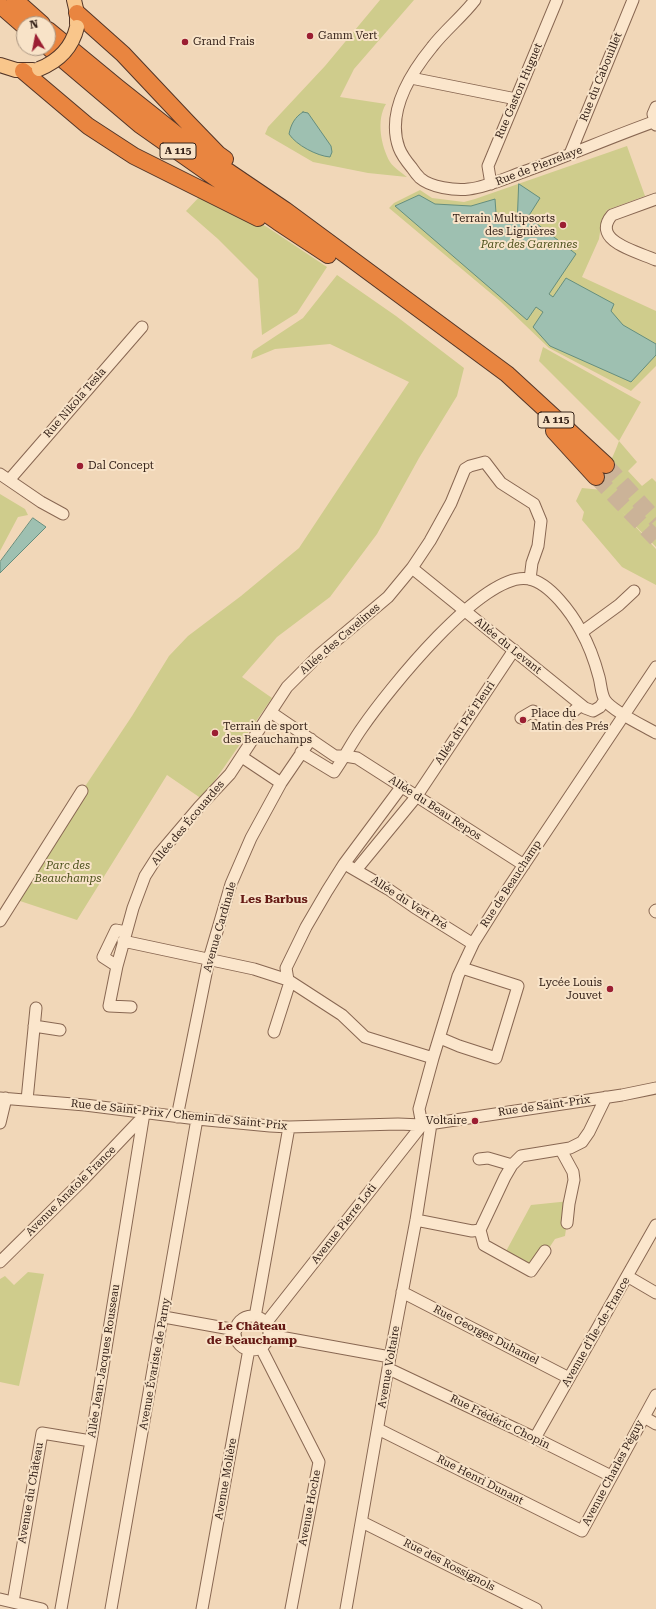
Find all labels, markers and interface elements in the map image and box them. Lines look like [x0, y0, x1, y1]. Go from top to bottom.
north arrow [16, 16, 56, 56]
text: N [29, 18, 39, 32]
place label: Gamm Vert [318, 29, 377, 43]
marker: Gamm Vert [305, 31, 315, 41]
street label: Rue du Cabouillet [577, 31, 625, 123]
place label: Grand Frais [193, 35, 255, 49]
marker: Grand Frais [180, 37, 190, 47]
street label: Rue Gaston Huguet [493, 41, 545, 141]
road number: A 115 [160, 143, 196, 159]
street label: Rue de Pierrelaye [494, 143, 584, 189]
place label: Terrain Multipsorts des Lignières [453, 212, 555, 238]
marker: Terrain Multipsorts des Lignières [558, 220, 568, 230]
park label: Parc des Garennes [481, 238, 577, 252]
street label: Rue Nikola Tesla [41, 365, 109, 441]
road number: A 115 [538, 412, 574, 428]
place label: Dal Concept [88, 459, 154, 473]
marker: Dal Concept [75, 461, 85, 471]
street label: Allée des Cavelines [297, 601, 383, 677]
street label: Allée du Levant [472, 615, 544, 677]
street label: Allée du Pré Fleuri [432, 679, 498, 767]
place label: Place du Matin des Prés [531, 707, 609, 733]
marker: Place du Matin des Prés [518, 715, 528, 725]
place label: Terrain de sport des Beauchamps [223, 720, 312, 746]
marker: Terrain de sport des Beauchamps [210, 728, 220, 738]
street label: Allée du Beau Repos [386, 773, 484, 843]
street label: Allée des Écouardes [149, 778, 227, 868]
street label: Rue de Beauchamp [478, 838, 544, 930]
park label: Parc des Beauchamps [35, 859, 101, 885]
street label: Allée du Vert Pré [368, 873, 450, 933]
street label: Avenue Cardinale [201, 880, 239, 974]
district label: Les Barbus [240, 892, 308, 906]
place label: Lycée Louis Jouvet [539, 976, 602, 1002]
marker: Lycée Louis Jouvet [605, 984, 615, 994]
street label: Rue de Saint-Prix [497, 1093, 591, 1119]
street label: Rue de Saint-Prix / Chemin de Saint-Prix [70, 1097, 288, 1133]
place label: Voltaire [426, 1114, 467, 1128]
marker: Voltaire [470, 1116, 480, 1126]
street label: Avenue Anatole France [23, 1143, 119, 1239]
street label: Avenue Pierre Loti [309, 1181, 379, 1267]
street label: Avenue d'Île-de-France [559, 1275, 633, 1389]
street label: Allée Jean-Jacques Rousseau [85, 1283, 123, 1439]
street label: Avenue Évariste de Parny [137, 1297, 173, 1431]
street label: Rue Georges Duhamel [431, 1303, 541, 1367]
district label: Le Château de Beauchamp [207, 1319, 297, 1347]
street label: Avenue Voltaire [375, 1325, 403, 1409]
street label: Rue Frédéric Chopin [448, 1392, 552, 1452]
street label: Avenue Charles Péguy [580, 1418, 646, 1528]
street label: Avenue Molière [212, 1437, 240, 1521]
street label: Avenue du Château [16, 1441, 46, 1545]
street label: Rue Henri Dunant [434, 1452, 526, 1508]
street label: Avenue Hoche [296, 1469, 324, 1547]
street label: Rue des Rossignols [401, 1536, 497, 1594]

